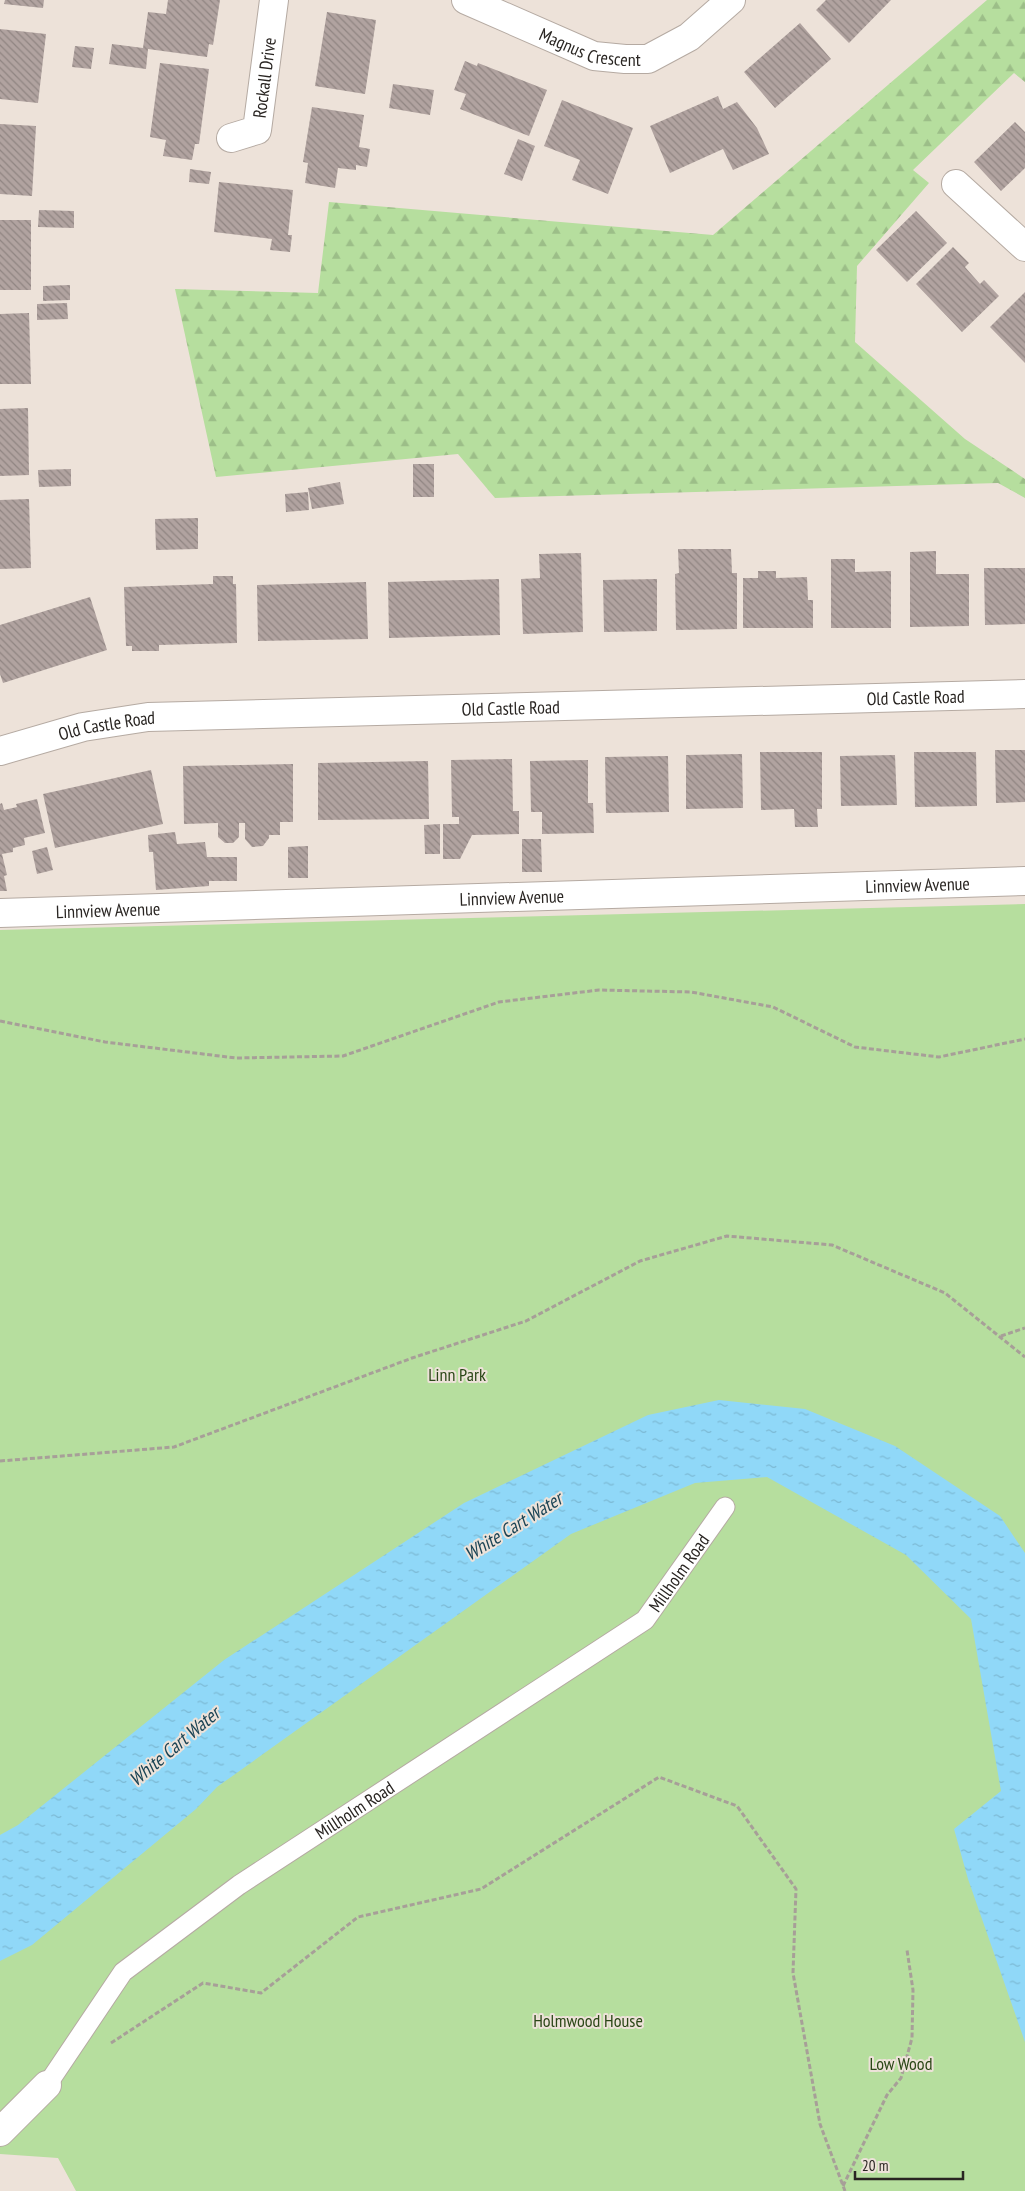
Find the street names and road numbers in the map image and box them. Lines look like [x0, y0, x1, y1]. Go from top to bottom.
street label: Magnus Crescent [536, 22, 641, 71]
street label: Rockall Drive [247, 36, 281, 119]
street label: Old Castle Road [866, 684, 965, 710]
street label: Old Castle Road [461, 695, 560, 720]
street label: Old Castle Road [55, 705, 155, 745]
street label: Linnview Avenue [865, 871, 970, 897]
street label: Linnview Avenue [459, 884, 564, 910]
street label: Linnview Avenue [55, 897, 161, 923]
street label: Millholm Road [643, 1529, 714, 1616]
street label: Millholm Road [310, 1775, 398, 1844]

